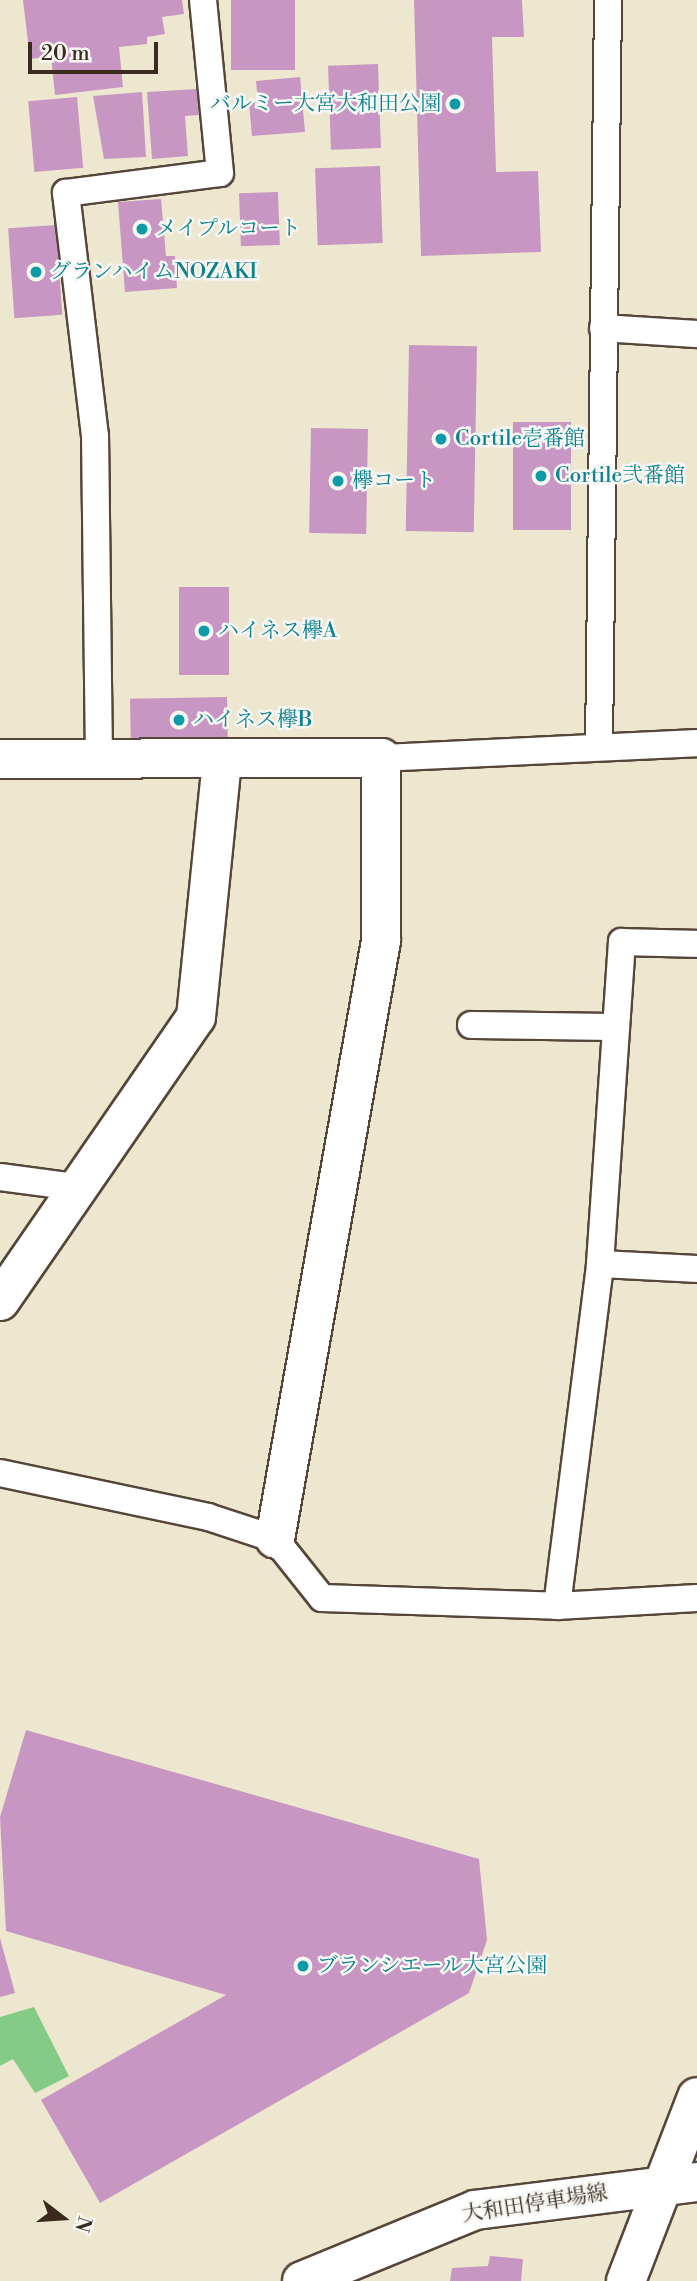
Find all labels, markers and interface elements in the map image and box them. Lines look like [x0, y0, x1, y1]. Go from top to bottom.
scale bar [32, 28, 161, 72]
text: 20 m [41, 41, 90, 67]
place label: バルミー大宮大和田公園 [210, 91, 441, 117]
marker: バルミー大宮大和田公園 [447, 96, 463, 112]
place label: メイプルコート [156, 216, 303, 242]
marker: メイプルコート [134, 221, 150, 237]
place label: グランハイムNOZAKI [50, 259, 259, 285]
marker: グランハイムNOZAKI [28, 264, 44, 280]
place label: Cortile壱番館 [455, 426, 585, 452]
marker: Cortile壱番館 [433, 431, 449, 447]
place label: Cortile弐番館 [555, 463, 685, 489]
place label: 欅コート [352, 468, 436, 494]
marker: Cortile弐番館 [533, 468, 549, 484]
marker: 欅コート [330, 473, 346, 489]
place label: ハイネス欅A [218, 618, 337, 644]
marker: ハイネス欅A [196, 623, 212, 639]
place label: ハイネス欅B [193, 707, 313, 733]
marker: ハイネス欅B [171, 712, 187, 728]
place label: ブランシエール大宮公園 [317, 1953, 548, 1979]
marker: ブランシエール大宮公園 [295, 1958, 311, 1974]
street label: 大和田停車場線 [460, 2180, 610, 2228]
north arrow [28, 2183, 98, 2253]
text: N [69, 2213, 97, 2235]

